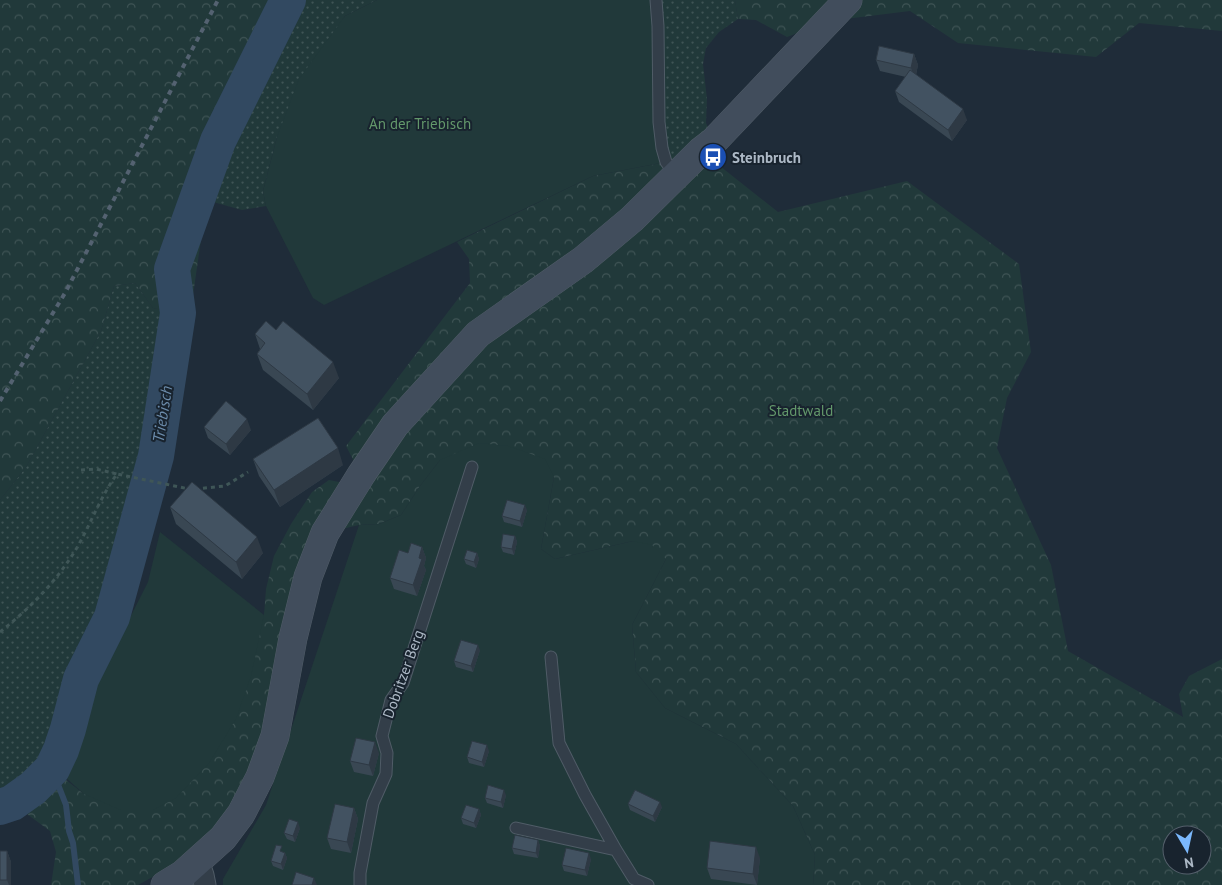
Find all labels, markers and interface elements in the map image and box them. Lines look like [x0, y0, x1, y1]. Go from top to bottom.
park label: An der Triebisch [369, 114, 471, 133]
bus stop icon: Steinbruch [698, 142, 728, 172]
place label: Steinbruch [732, 148, 801, 167]
water label: Triebisch [148, 384, 176, 444]
park label: Stadtwald [769, 401, 833, 420]
street label: Dobritzer Berg [378, 627, 428, 721]
north arrow [1162, 825, 1212, 875]
text: N [1183, 853, 1195, 872]

